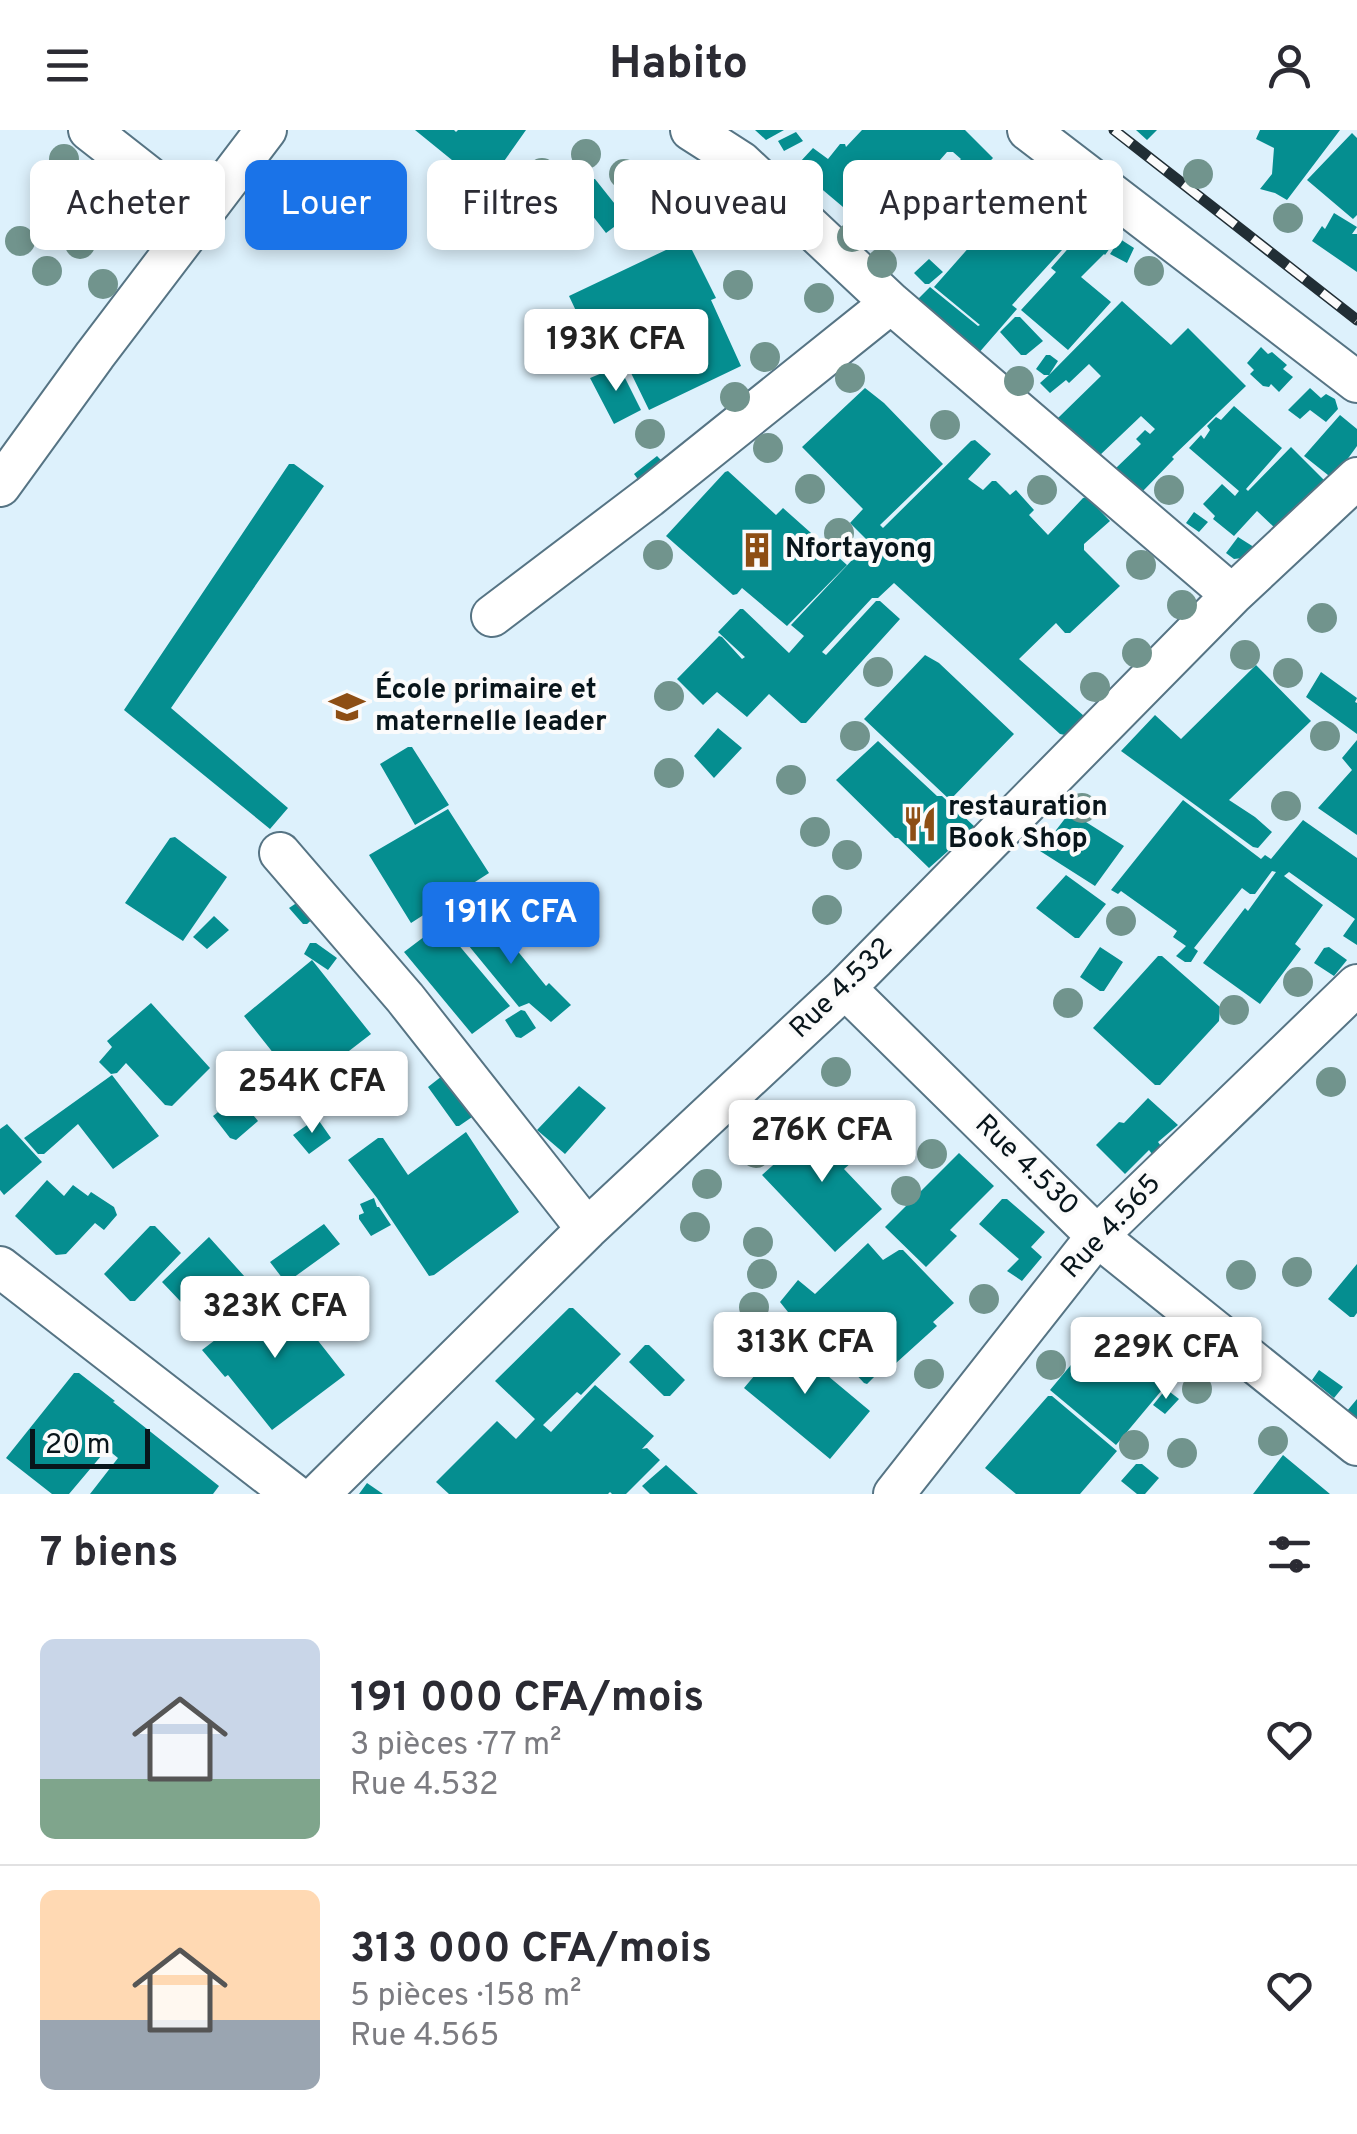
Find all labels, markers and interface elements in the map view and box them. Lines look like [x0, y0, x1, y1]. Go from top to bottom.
text: Habito [609, 37, 748, 94]
icon: menu [40, 38, 95, 93]
icon: person [1262, 38, 1317, 93]
chip: Acheter [30, 160, 225, 250]
chip: Louer [245, 160, 407, 250]
chip: Filtres [427, 160, 594, 250]
chip: Nouveau [614, 160, 823, 250]
chip: Appartement [843, 160, 1123, 250]
pin: 193K CFA [513, 309, 719, 394]
text: 193K CFA [546, 321, 686, 361]
building icon: Nfortayong [738, 531, 776, 569]
place label: Nfortayong [785, 532, 932, 568]
place label: École primaire et maternelle leader [375, 671, 607, 741]
school or university icon: École primaire et maternelle leader [328, 688, 366, 726]
place label: restauration Book Shop [948, 790, 1108, 858]
restaurant icon: restauration Book Shop [901, 805, 939, 843]
pin: 191K CFA [408, 882, 614, 967]
text: 191K CFA [444, 894, 578, 934]
street label: Rue 4.532 [783, 931, 901, 1047]
pin: 254K CFA [209, 1051, 415, 1136]
text: 254K CFA [238, 1063, 386, 1103]
pin: 276K CFA [719, 1100, 925, 1185]
street label: Rue 4.530 [966, 1108, 1086, 1224]
text: 276K CFA [751, 1112, 893, 1152]
street label: Rue 4.565 [1054, 1167, 1170, 1287]
pin: 323K CFA [172, 1276, 378, 1361]
text: 323K CFA [202, 1288, 348, 1328]
pin: 313K CFA [702, 1312, 908, 1397]
pin: 229K CFA [1063, 1317, 1269, 1402]
text: 313K CFA [736, 1324, 874, 1364]
text: 229K CFA [1093, 1329, 1239, 1369]
scale bar [30, 1424, 150, 1468]
text: 20 m [45, 1428, 110, 1464]
icon: filters [1262, 1527, 1317, 1582]
text: 7 biens [40, 1528, 178, 1581]
text: 191 000 CFA/mois [350, 1673, 704, 1726]
icon: home [120, 1679, 240, 1799]
icon: heart [1262, 1712, 1317, 1767]
text: 3 pièces · 77 m² [350, 1726, 562, 1766]
text: Rue 4.532 [350, 1766, 498, 1806]
text: 313 000 CFA/mois [350, 1924, 712, 1977]
icon: home [120, 1930, 240, 2050]
icon: heart [1262, 1963, 1317, 2018]
text: 5 pièces · 158 m² [350, 1977, 582, 2017]
text: Rue 4.565 [350, 2017, 499, 2057]

